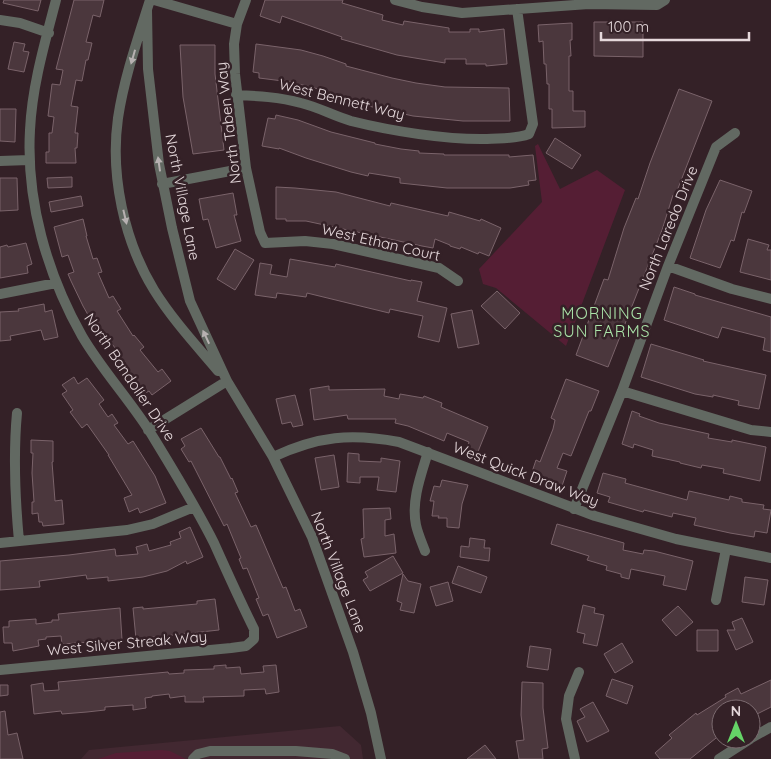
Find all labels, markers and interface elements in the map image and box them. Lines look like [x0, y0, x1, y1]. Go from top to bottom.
scale bar [601, 10, 748, 42]
text: 100 m [608, 17, 649, 36]
one-way arrow [129, 49, 137, 64]
street label: North Taben Way [211, 61, 245, 185]
street label: West Bennett Way [277, 74, 407, 124]
street label: North Village Lane [161, 132, 205, 262]
one-way arrow [155, 156, 163, 172]
street label: North Laredo Drive [634, 163, 702, 293]
one-way arrow [121, 209, 129, 224]
street label: West Ethan Court [320, 219, 442, 265]
district label: MORNING SUN FARMS [553, 303, 651, 341]
street label: North Bandolier Drive [80, 309, 180, 445]
one-way arrow [201, 330, 209, 344]
street label: West Quick Draw Way [450, 437, 602, 511]
street label: North Village Lane [307, 509, 371, 635]
street label: West Silver Streak Way [46, 627, 208, 659]
north arrow [711, 699, 761, 749]
text: N [731, 702, 741, 720]

